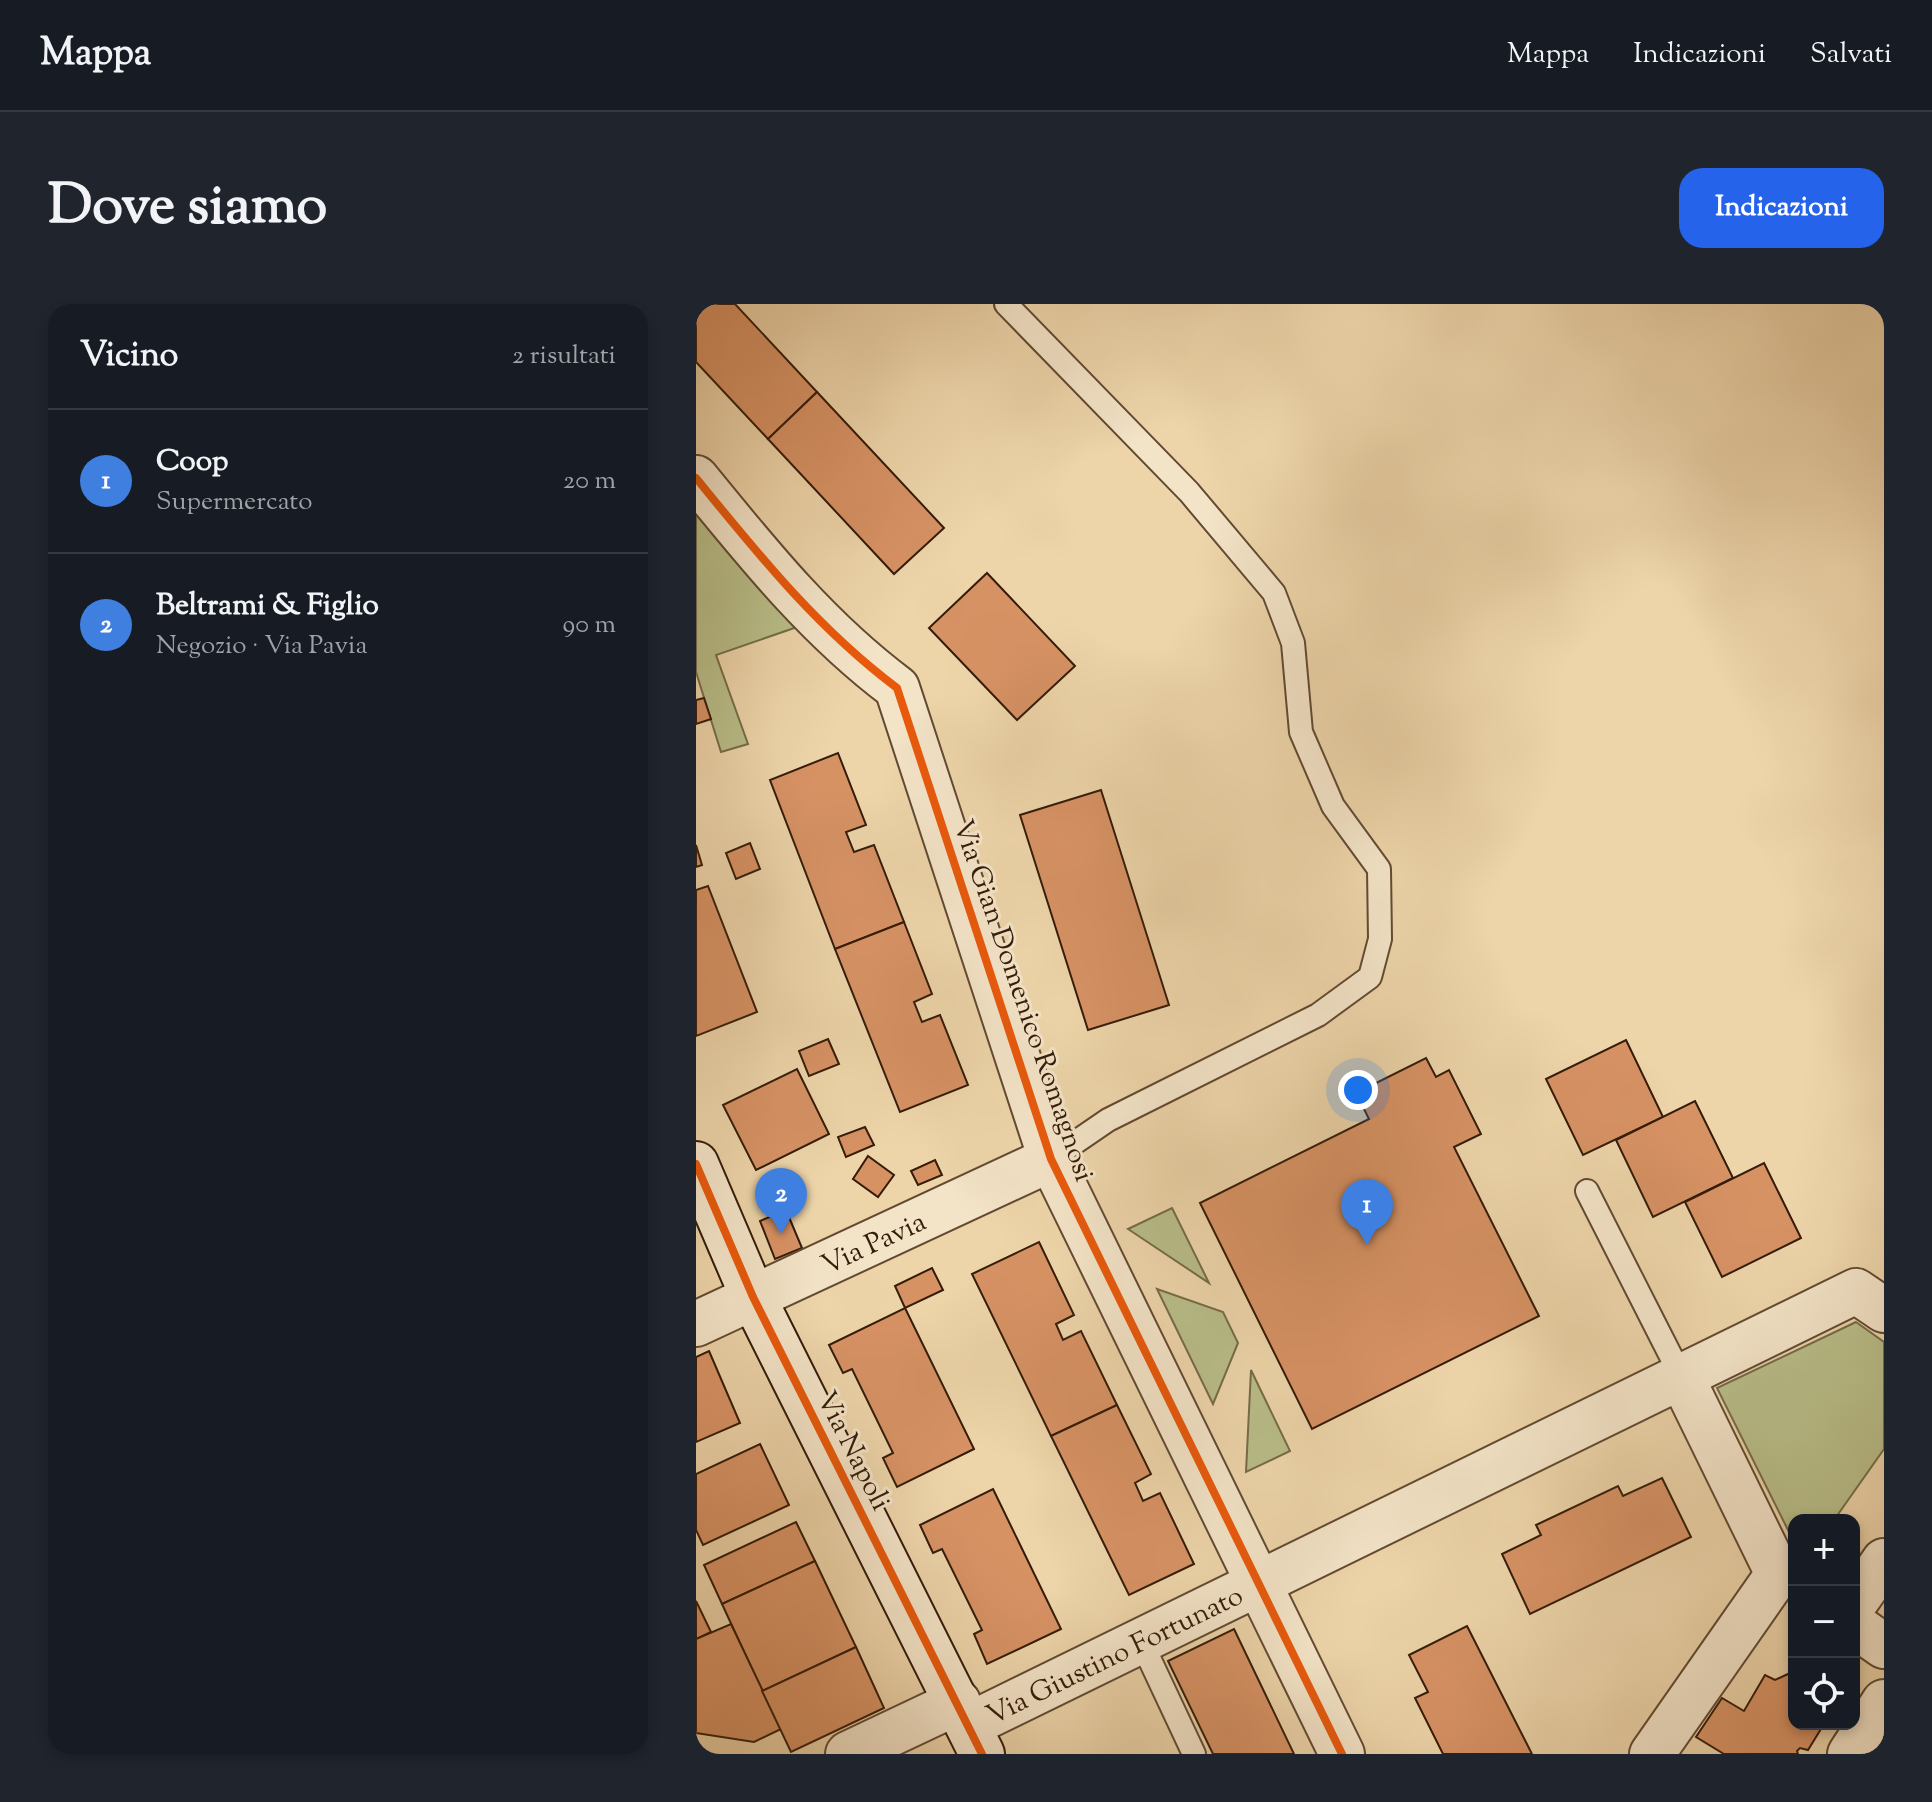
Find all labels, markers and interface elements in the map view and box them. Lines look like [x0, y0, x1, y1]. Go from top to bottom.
text: Mappa [40, 28, 151, 82]
text: Mappa [1507, 35, 1589, 75]
text: Indicazioni [1633, 35, 1766, 75]
text: Salvati [1810, 35, 1892, 75]
text: Dove siamo [48, 168, 327, 249]
button: Indicazioni [1679, 168, 1884, 248]
text: Vicino [80, 332, 178, 381]
text: 2 risultati [512, 338, 616, 375]
text: Coop [156, 441, 229, 484]
text: 1 [102, 463, 110, 500]
text: 20 m [563, 463, 616, 500]
text: Supermercato [156, 484, 312, 521]
text: Beltrami & Figlio [156, 585, 379, 628]
text: 2 [100, 607, 112, 644]
text: 90 m [563, 607, 616, 644]
text: Negozio · Via Pavia [156, 628, 367, 665]
street label: Via Gian Domenico Romagnosi [941, 815, 1103, 1187]
your location [1338, 1070, 1378, 1110]
pin: 2 [755, 1168, 807, 1234]
pin: 1 [1341, 1179, 1393, 1245]
street label: Via Pavia [815, 1203, 933, 1286]
street label: Via Napoli [805, 1385, 899, 1518]
map controls [1788, 1514, 1860, 1730]
button: + [1788, 1514, 1860, 1586]
street label: Via Giustino Fortunato [980, 1577, 1251, 1736]
button: − [1788, 1586, 1860, 1658]
button: locate [1788, 1658, 1860, 1730]

